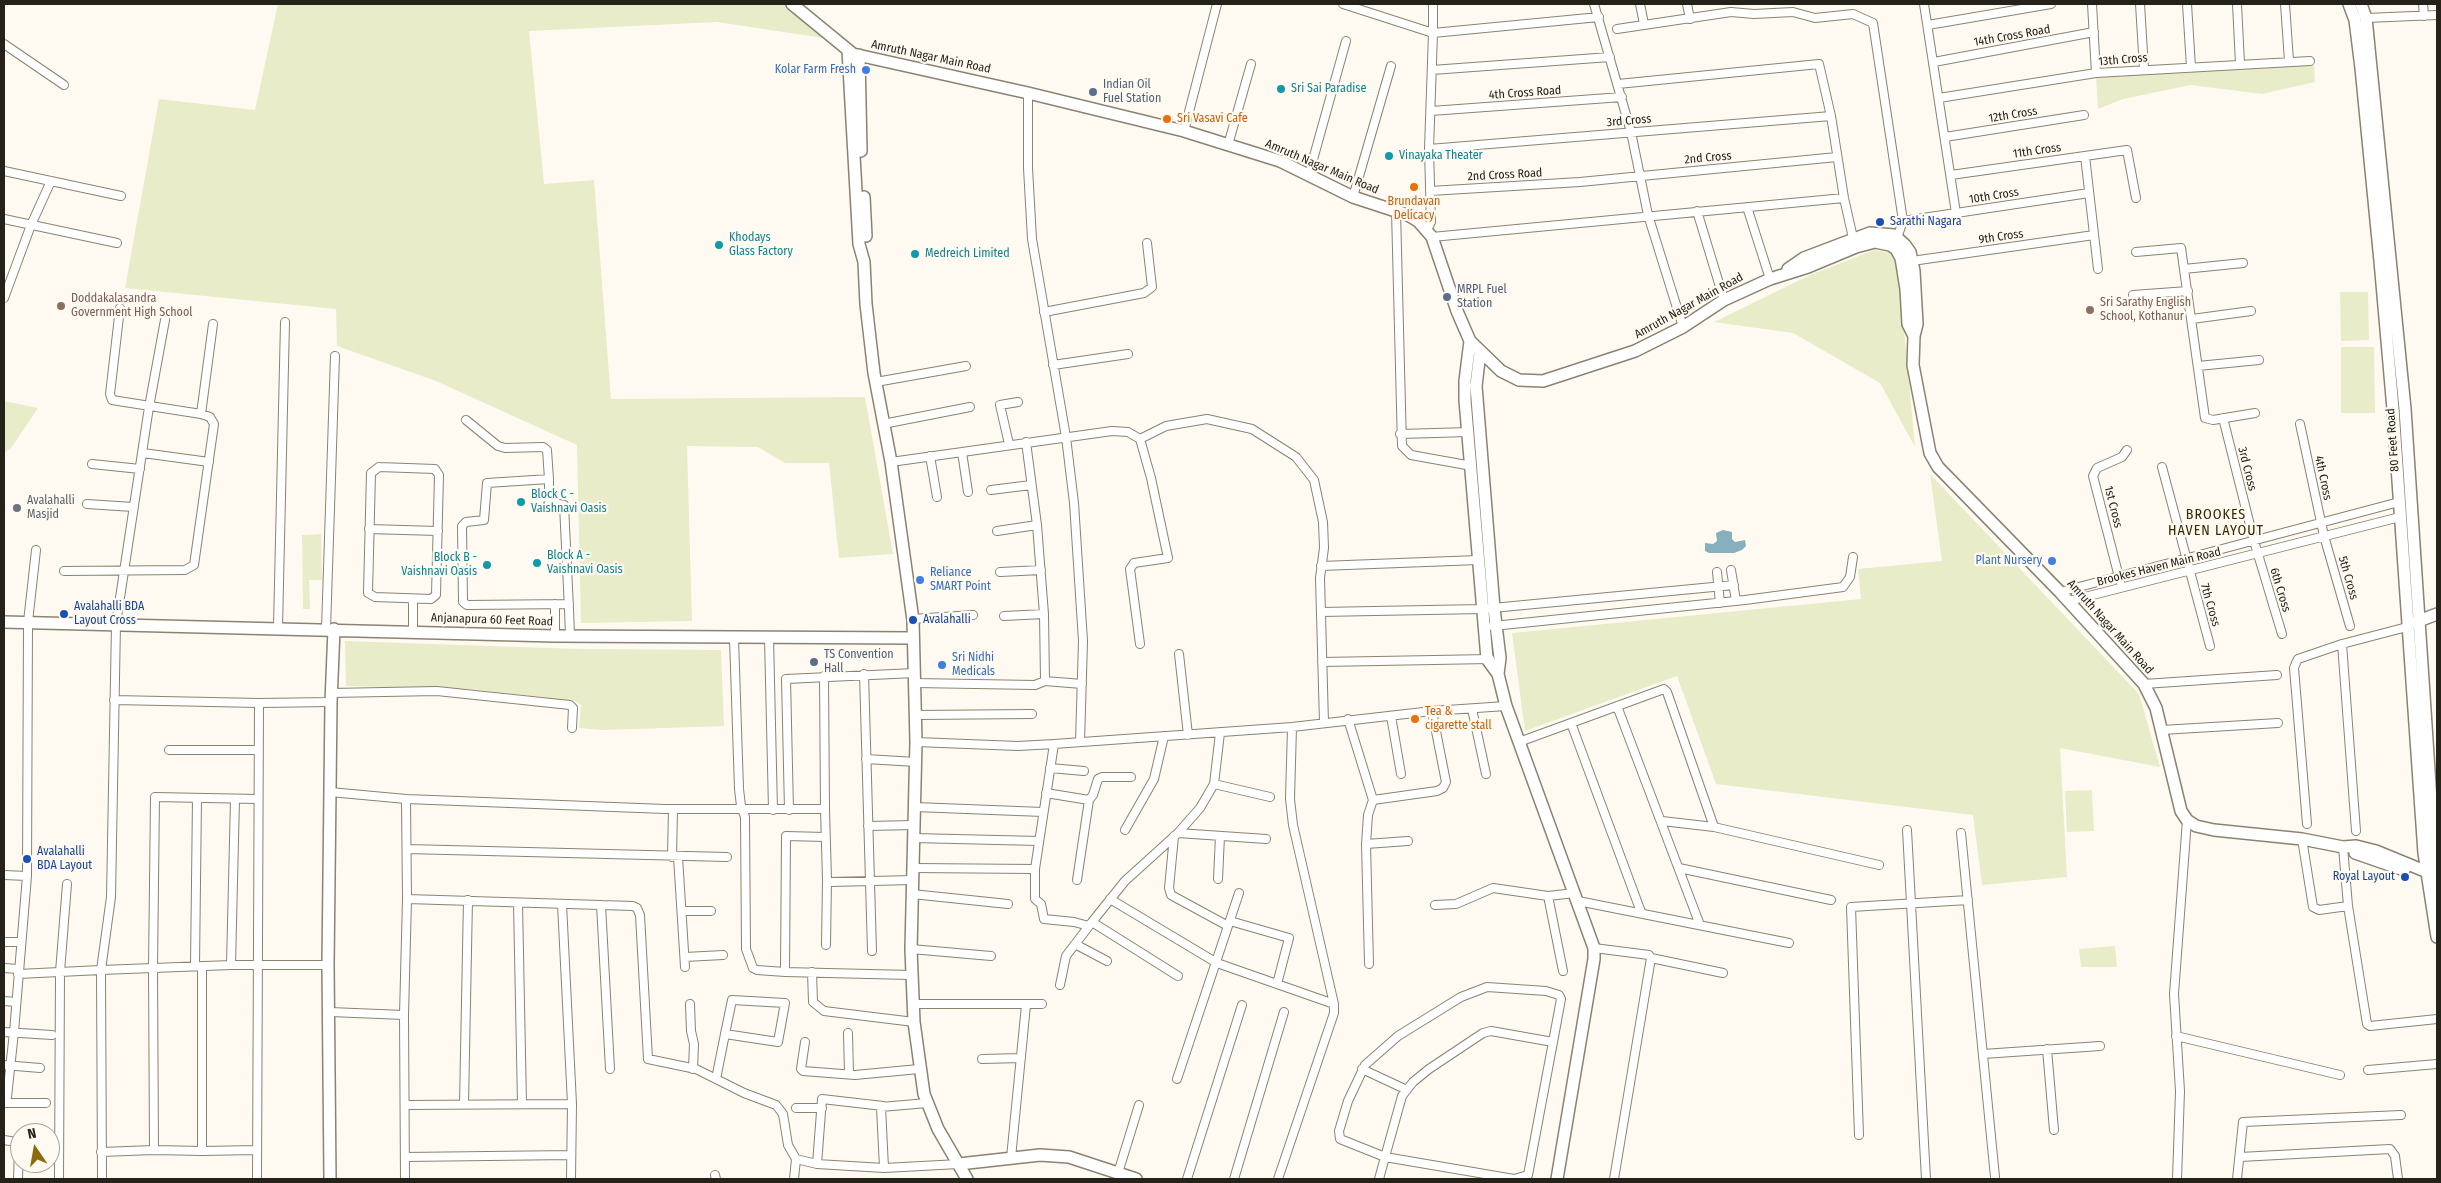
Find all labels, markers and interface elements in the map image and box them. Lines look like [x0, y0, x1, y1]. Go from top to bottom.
street label: 14th Cross Road [1973, 22, 2051, 50]
street label: Amruth Nagar Main Road [870, 37, 992, 77]
street label: 13th Cross [2098, 51, 2148, 69]
place label: Kolar Farm Fresh [775, 63, 856, 77]
marker: Kolar Farm Fresh [860, 64, 872, 76]
place label: Indian Oil Fuel Station [1103, 78, 1161, 106]
place label: Sri Sai Paradise [1291, 82, 1366, 96]
marker: Sri Sai Paradise [1275, 83, 1287, 95]
street label: 4th Cross Road [1488, 83, 1562, 103]
marker: Indian Oil Fuel Station [1087, 86, 1099, 98]
street label: 12th Cross [1988, 104, 2038, 126]
place label: Sri Vasavi Cafe [1177, 112, 1248, 126]
street label: 3rd Cross [1606, 112, 1652, 130]
marker: Sri Vasavi Cafe [1161, 113, 1173, 125]
street label: Amruth Nagar Main Road [1263, 137, 1381, 197]
street label: 11th Cross [2012, 140, 2062, 162]
place label: Vinayaka Theater [1399, 149, 1483, 163]
street label: 2nd Cross [1684, 149, 1732, 167]
marker: Vinayaka Theater [1383, 150, 1395, 162]
street label: 2nd Cross Road [1467, 166, 1543, 184]
marker: Brundavan Delicacy [1408, 181, 1420, 193]
street label: 10th Cross [1968, 185, 2020, 207]
place label: Brundavan Delicacy [1388, 195, 1440, 223]
place label: Sarathi Nagara [1890, 215, 1962, 229]
marker: Sarathi Nagara [1874, 216, 1886, 228]
street label: 9th Cross [1978, 227, 2024, 247]
place label: Khodays Glass Factory [729, 231, 793, 259]
marker: Khodays Glass Factory [713, 239, 725, 251]
place label: Medreich Limited [925, 247, 1010, 261]
marker: Medreich Limited [909, 248, 921, 260]
street label: Amruth Nagar Main Road [1632, 270, 1746, 342]
place label: MRPL Fuel Station [1457, 283, 1507, 311]
marker: MRPL Fuel Station [1441, 291, 1453, 303]
place label: Doddakalasandra Government High School [71, 292, 192, 320]
place label: Sri Sarathy English School, Kothanur [2100, 296, 2191, 324]
marker: Doddakalasandra Government High School [55, 300, 67, 312]
marker: Sri Sarathy English School, Kothanur [2084, 304, 2096, 316]
street label: 80 Feet Road [2384, 408, 2402, 472]
street label: 3rd Cross [2235, 446, 2259, 492]
street label: 4th Cross [2311, 454, 2335, 502]
street label: 1st Cross [2101, 485, 2125, 529]
place label: Block C - Vaishnavi Oasis [531, 488, 607, 516]
place label: Avalahalli Masjid [27, 494, 75, 522]
marker: Block C - Vaishnavi Oasis [515, 496, 527, 508]
marker: Avalahalli Masjid [11, 502, 23, 514]
district label: BROOKES HAVEN LAYOUT [2166, 507, 2266, 540]
street label: Brookes Haven Main Road [2096, 545, 2222, 589]
place label: Block A - Vaishnavi Oasis [547, 549, 623, 577]
place label: Block B - Vaishnavi Oasis [401, 551, 477, 579]
place label: Plant Nursery [1976, 554, 2042, 568]
marker: Plant Nursery [2046, 555, 2058, 567]
street label: 5th Cross [2335, 555, 2361, 601]
marker: Block A - Vaishnavi Oasis [531, 557, 543, 569]
marker: Block B - Vaishnavi Oasis [481, 559, 493, 571]
place label: Reliance SMART Point [930, 566, 991, 594]
street label: 6th Cross [2267, 566, 2293, 614]
marker: Reliance SMART Point [914, 574, 926, 586]
street label: Amruth Nagar Main Road [2064, 577, 2156, 677]
street label: 7th Cross [2197, 582, 2223, 628]
place label: Avalahalli BDA Layout Cross [74, 600, 144, 628]
marker: Avalahalli BDA Layout Cross [58, 608, 70, 620]
street label: Anjanapura 60 Feet Road [431, 611, 553, 629]
place label: Avalahalli [923, 613, 971, 627]
marker: Avalahalli [907, 614, 919, 626]
place label: TS Convention Hall [824, 648, 894, 676]
place label: Sri Nidhi Medicals [952, 651, 995, 679]
marker: TS Convention Hall [808, 656, 820, 668]
marker: Sri Nidhi Medicals [936, 659, 948, 671]
place label: Tea & cigarette stall [1425, 705, 1492, 733]
marker: Tea & cigarette stall [1409, 713, 1421, 725]
place label: Avalahalli BDA Layout [37, 845, 92, 873]
marker: Avalahalli BDA Layout [21, 853, 33, 865]
place label: Royal Layout [2333, 870, 2395, 884]
marker: Royal Layout [2399, 871, 2411, 883]
north arrow [10, 1123, 60, 1173]
text: N [26, 1125, 38, 1143]

